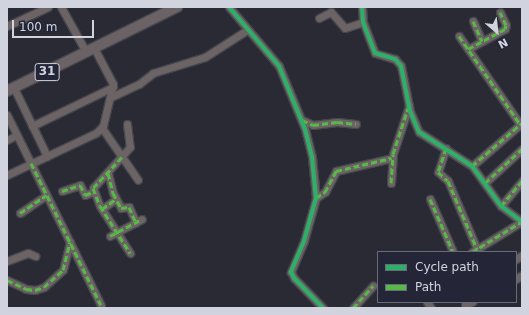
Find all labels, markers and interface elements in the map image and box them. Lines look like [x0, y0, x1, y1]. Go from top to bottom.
scale bar [14, 12, 96, 38]
north arrow [477, 12, 517, 52]
text: 100 m [19, 20, 57, 34]
text: N [496, 35, 510, 51]
road number: 31 [34, 62, 60, 82]
legend [377, 251, 517, 303]
text: Cycle path [415, 260, 479, 274]
text: Path [415, 280, 441, 294]

